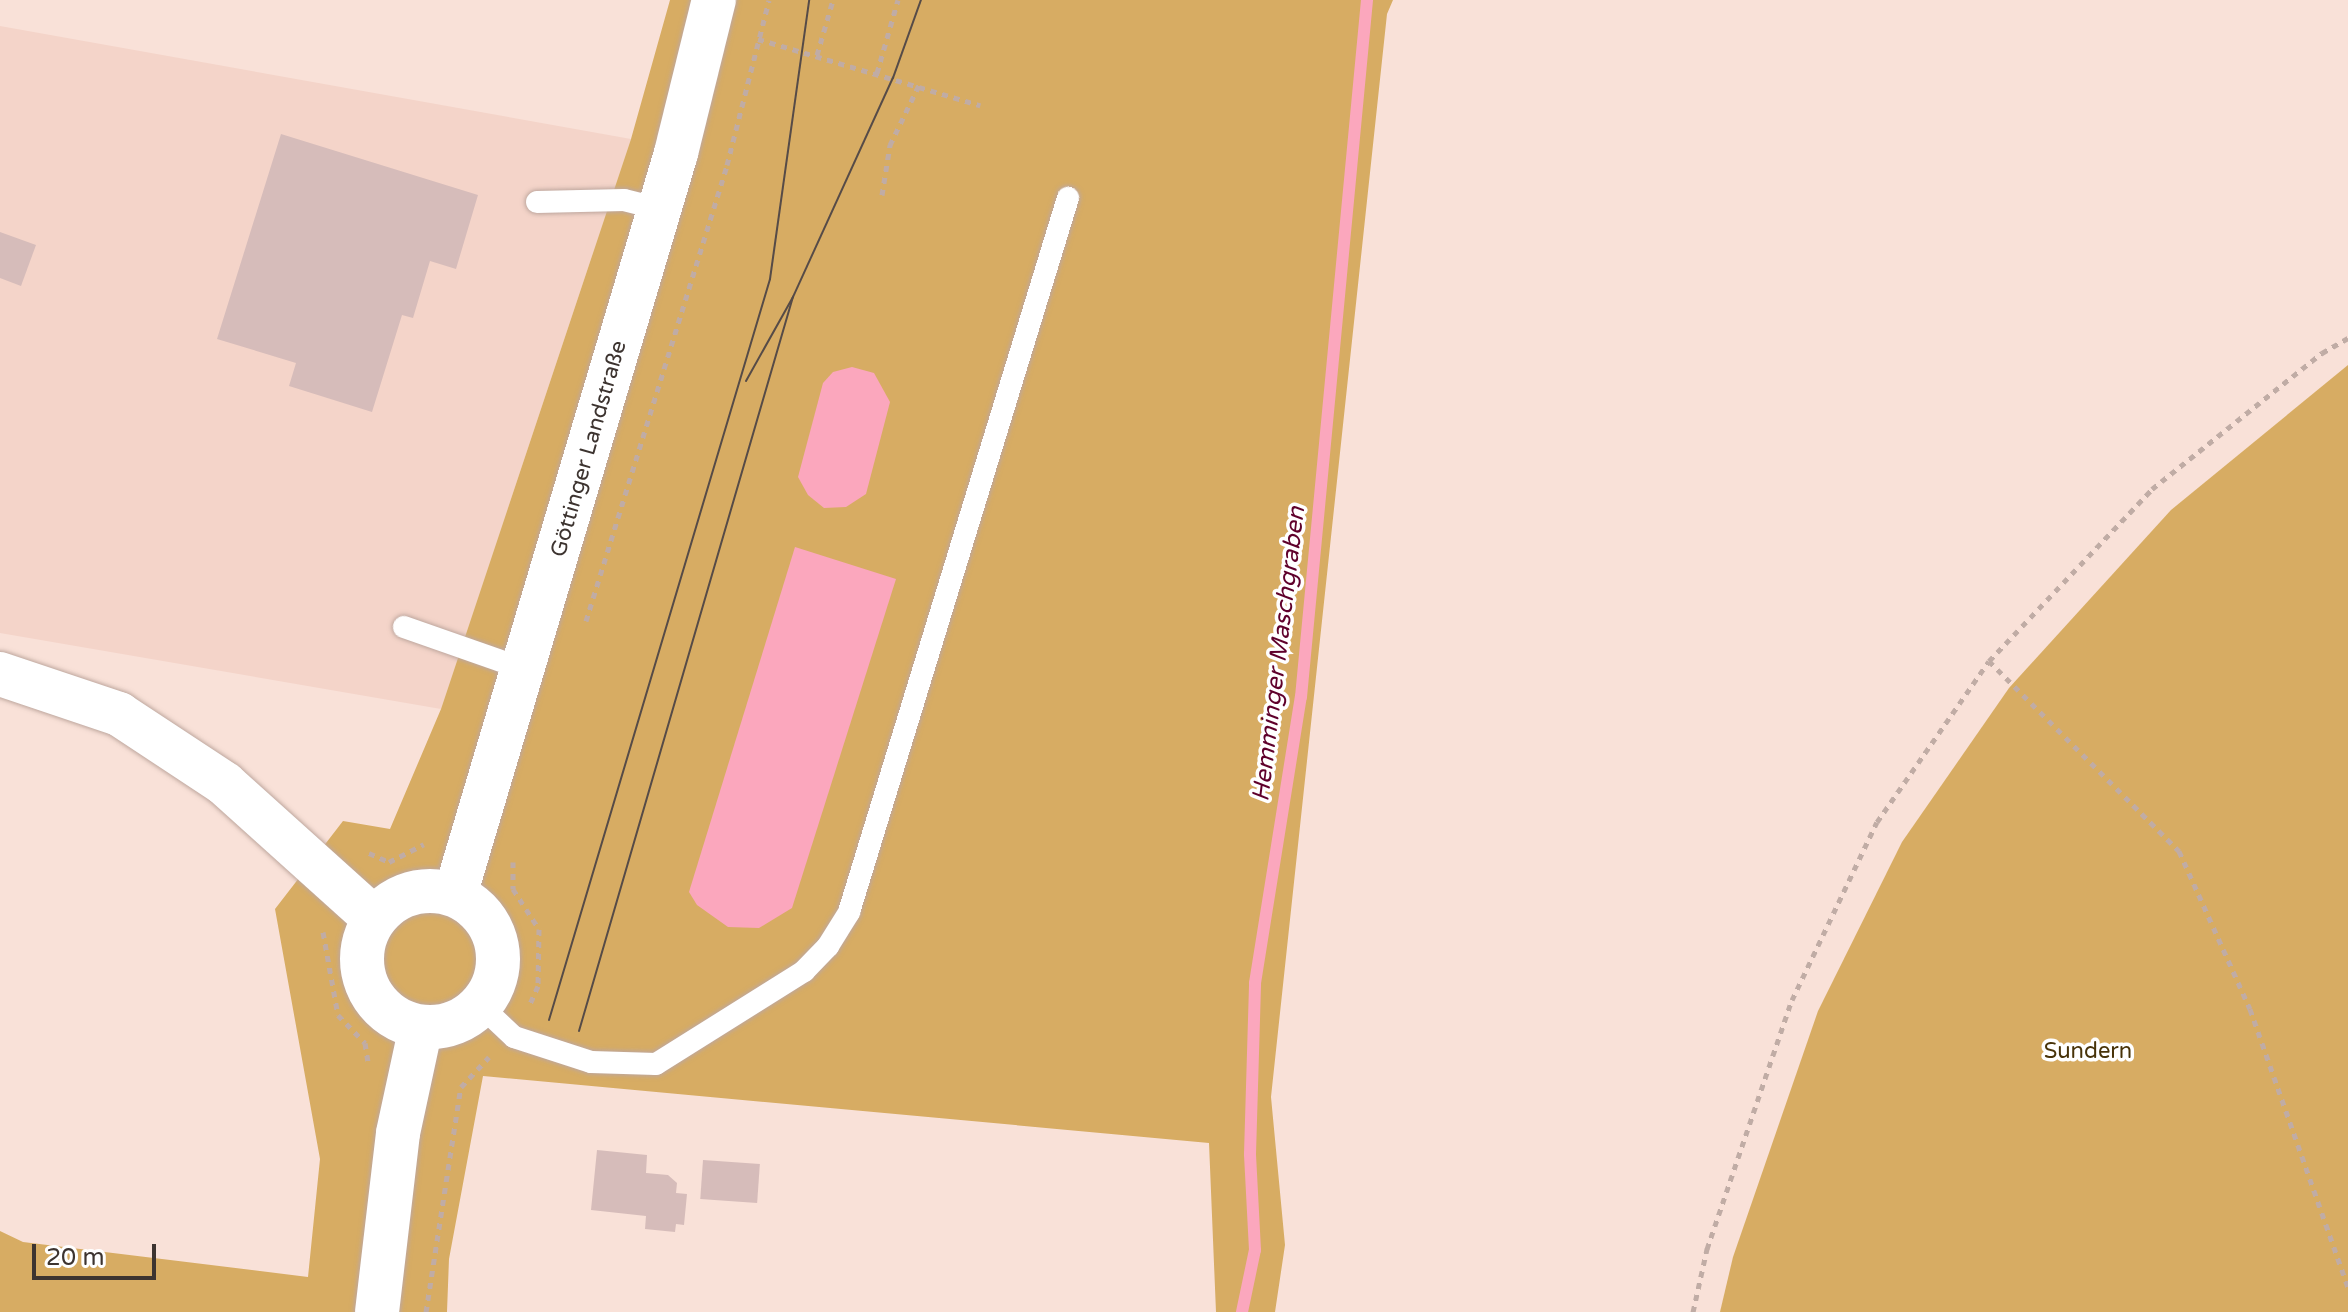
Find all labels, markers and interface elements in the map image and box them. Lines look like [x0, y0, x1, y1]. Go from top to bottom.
street label: Göttinger Landstraße [545, 338, 633, 560]
water label: Hemminger Maschgraben [1247, 505, 1311, 803]
park label: Sundern [2044, 1039, 2132, 1065]
scale bar [36, 1228, 160, 1278]
text: 20 m [46, 1243, 104, 1272]

